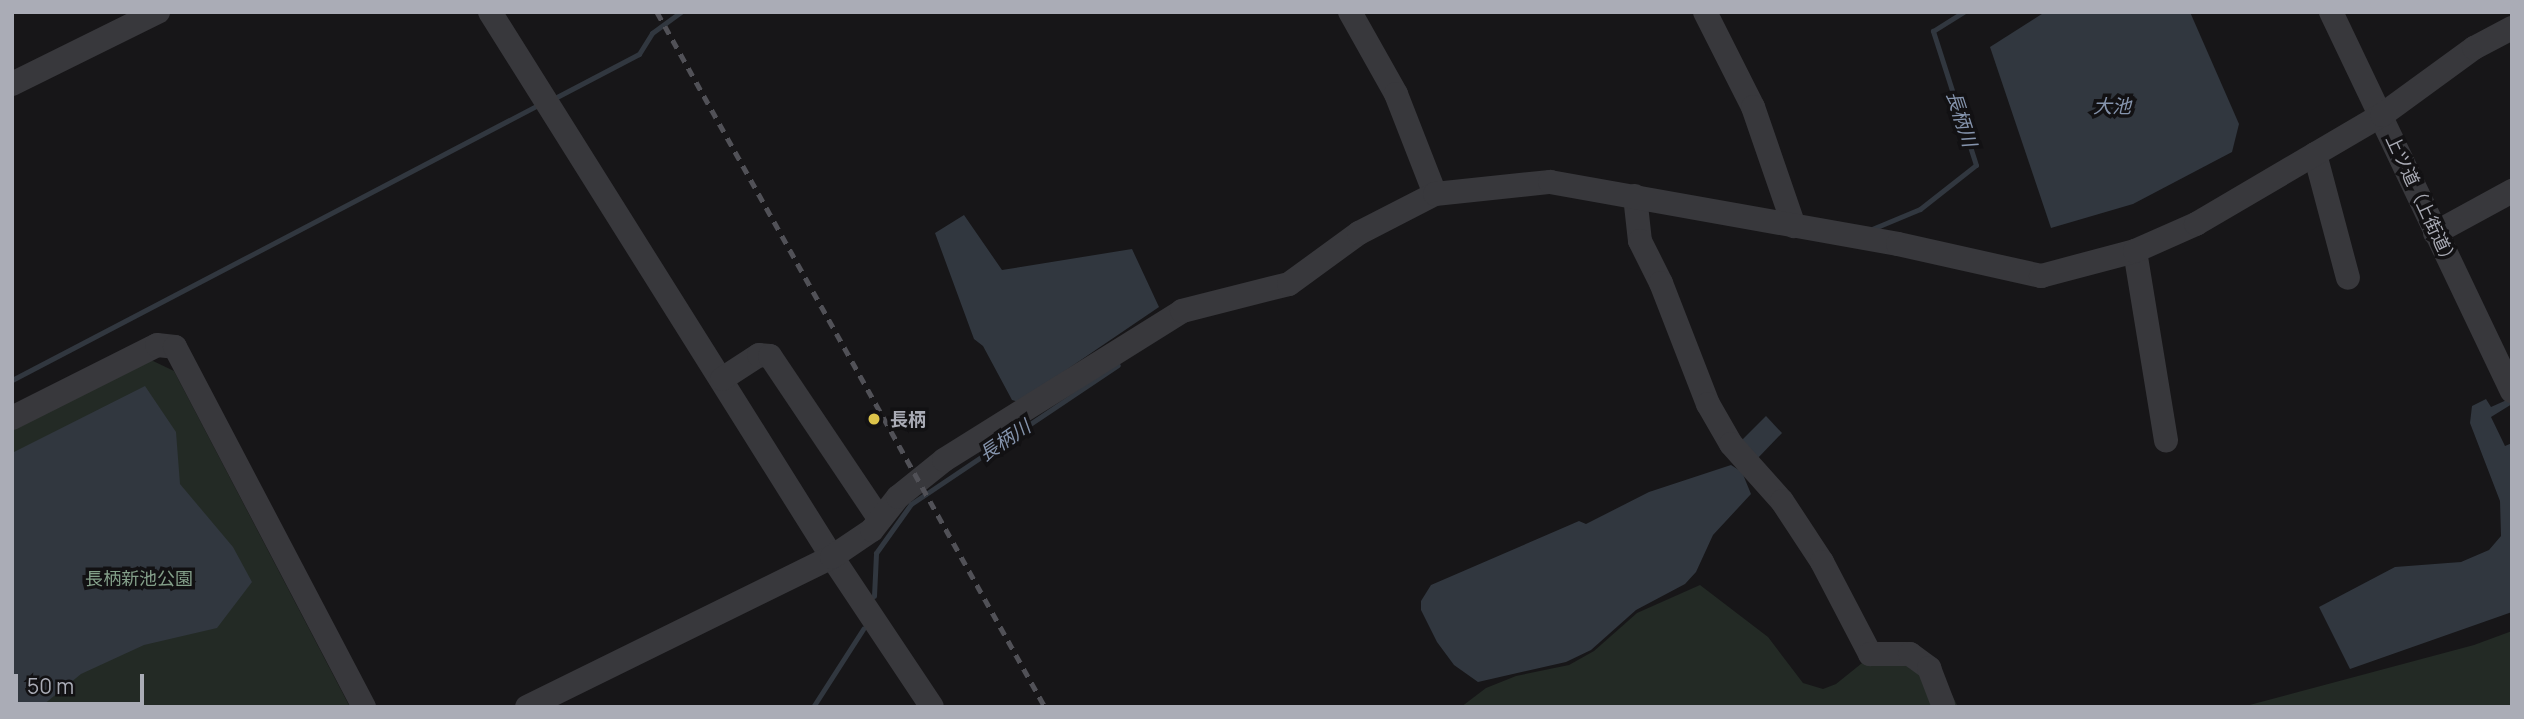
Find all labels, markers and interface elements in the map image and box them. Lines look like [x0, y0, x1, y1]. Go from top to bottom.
water label: 長柄川 [1941, 88, 1981, 150]
water label: 大池 [2093, 96, 2131, 118]
street label: 上ツ道（上街道） [2382, 131, 2462, 271]
place label: 長柄 [890, 408, 926, 430]
marker: 長柄 [864, 409, 884, 429]
water label: 長柄川 [975, 416, 1035, 466]
park label: 長柄新池公園 [85, 567, 193, 589]
scale bar [18, 660, 147, 704]
text: 50 m [27, 672, 74, 700]

